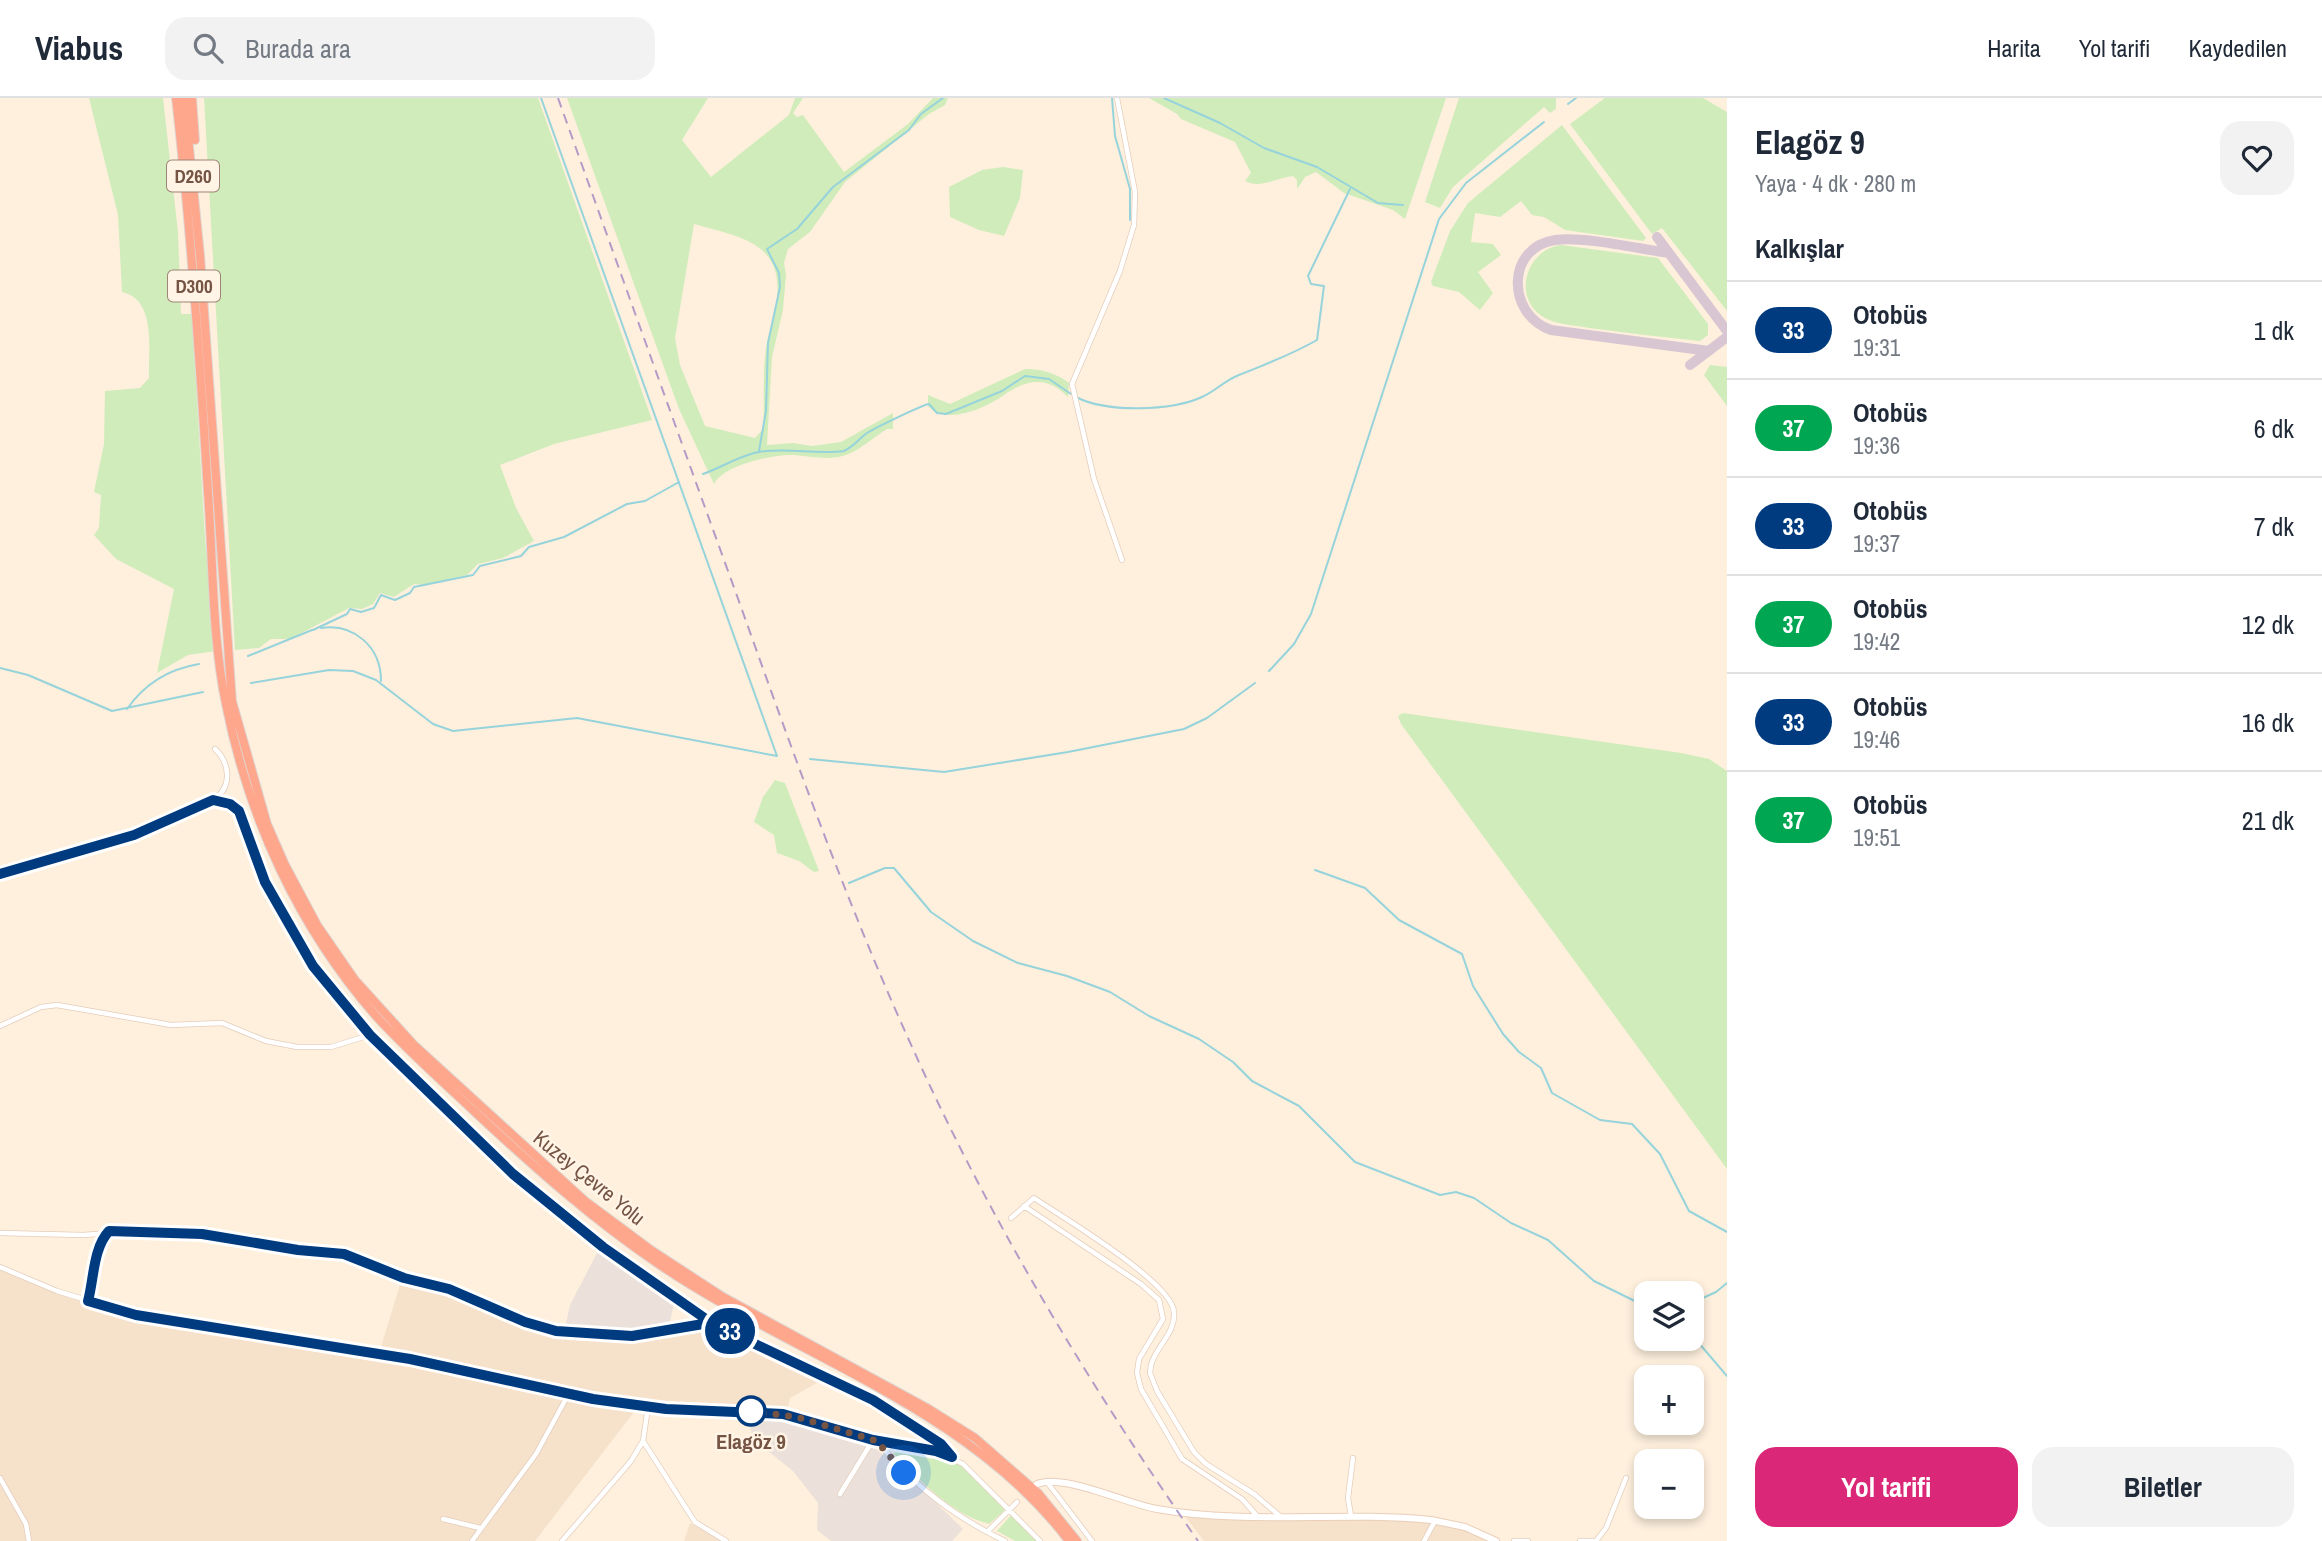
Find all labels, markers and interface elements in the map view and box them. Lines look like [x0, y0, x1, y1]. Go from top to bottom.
search box [165, 17, 655, 80]
text: Viabus [35, 26, 123, 70]
icon: search [189, 29, 227, 67]
text: Burada ara [245, 31, 351, 66]
text: Harita [1987, 32, 2041, 64]
text: Yol tarifi [2079, 32, 2151, 64]
text: Kaydedilen [2189, 32, 2287, 64]
text: Elagöz 9 [1755, 120, 1865, 164]
button: heart [2220, 121, 2294, 195]
road number: D260 [167, 160, 219, 192]
text: Yaya · 4 dk · 280 m [1755, 168, 1916, 199]
text: Kalkışlar [1755, 231, 1844, 266]
road number: D300 [168, 270, 220, 302]
text: Otobüs [1853, 297, 1928, 332]
text: 1 dk [2254, 313, 2294, 348]
text: 33 [1783, 314, 1804, 346]
text: 19:31 [1853, 332, 1900, 363]
text: Otobüs [1853, 395, 1928, 430]
text: 6 dk [2254, 411, 2294, 446]
text: 37 [1783, 412, 1804, 444]
text: 19:36 [1853, 430, 1900, 461]
text: Otobüs [1853, 493, 1928, 528]
text: 7 dk [2254, 509, 2294, 544]
text: 33 [1783, 510, 1804, 542]
text: 19:37 [1853, 528, 1900, 559]
text: Otobüs [1853, 591, 1928, 626]
text: 12 dk [2242, 607, 2294, 642]
text: 37 [1783, 608, 1804, 640]
text: 19:42 [1853, 626, 1900, 657]
text: Otobüs [1853, 689, 1928, 724]
text: 16 dk [2242, 705, 2294, 740]
text: 33 [1783, 706, 1804, 738]
text: 19:46 [1853, 724, 1900, 755]
text: Otobüs [1853, 787, 1928, 822]
text: 21 dk [2242, 803, 2294, 838]
text: 37 [1783, 804, 1804, 836]
text: 19:51 [1853, 822, 1900, 853]
street label: Kuzey Çevre Yolu [527, 1123, 651, 1232]
map controls [1634, 1281, 1704, 1519]
button: layers [1634, 1281, 1704, 1351]
line badge: 33 [698, 1308, 762, 1354]
text: 33 [719, 1315, 741, 1347]
button: + [1634, 1365, 1704, 1435]
marker: Elagöz 9 [736, 1396, 766, 1426]
place label: Elagöz 9 [716, 1427, 786, 1456]
button: Yol tarifi [1755, 1447, 2018, 1527]
button: Biletler [2032, 1447, 2294, 1527]
button: − [1634, 1449, 1704, 1519]
your location [886, 1455, 921, 1490]

